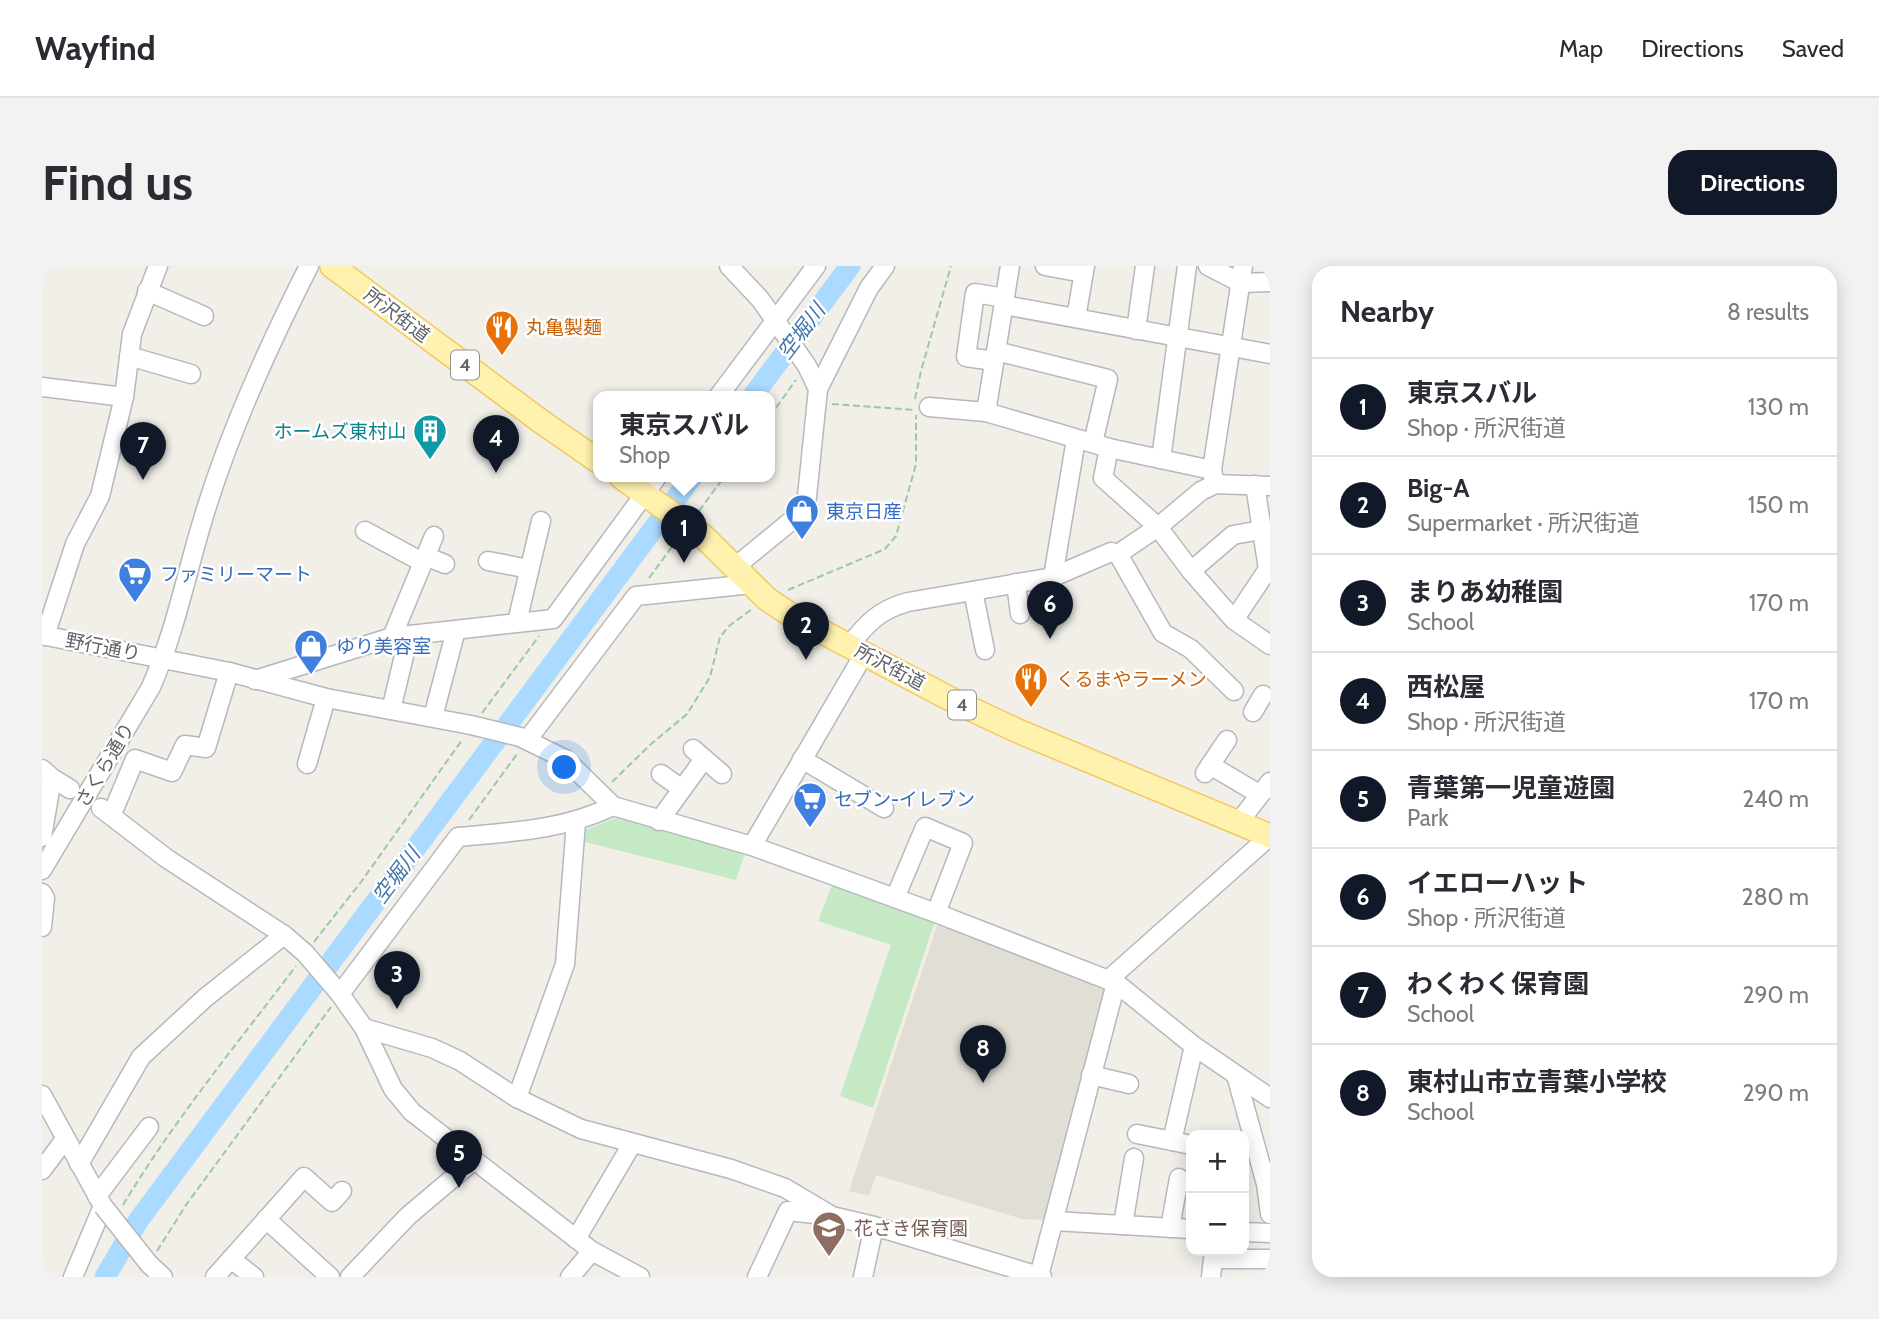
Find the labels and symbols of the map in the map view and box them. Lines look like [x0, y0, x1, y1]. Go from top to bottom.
street label: 所沢街道 [360, 283, 434, 347]
water label: 空堀川 [772, 297, 831, 364]
restaurant icon: 丸亀製麺 [483, 308, 521, 357]
place label: 丸亀製麺 [526, 316, 602, 339]
road number: 4 [451, 350, 479, 380]
building icon: ホームズ東村山 [411, 412, 449, 461]
pin: 4 [473, 415, 519, 473]
place label: ホームズ東村山 [274, 420, 406, 443]
pin: 7 [120, 422, 166, 480]
shop icon: 東京日産 [783, 492, 821, 541]
place label: 東京日産 [826, 500, 902, 523]
pin: 1 [661, 505, 707, 563]
supermarket icon: ファミリーマート [116, 555, 154, 604]
place label: ファミリーマート [160, 563, 312, 586]
pin: 6 [1027, 581, 1073, 639]
pin: 2 [783, 602, 829, 660]
shop icon: ゆり美容室 [292, 627, 330, 676]
street label: 野行通り [63, 628, 143, 666]
place label: ゆり美容室 [336, 635, 431, 658]
street label: 所沢街道 [851, 639, 929, 695]
restaurant icon: くるまやラーメン [1012, 660, 1050, 709]
place label: くるまやラーメン [1056, 668, 1207, 691]
road number: 4 [948, 690, 976, 720]
street label: さくら通り [71, 718, 139, 812]
your location [547, 750, 581, 784]
supermarket icon: セブン-イレブン [791, 780, 829, 829]
place label: セブン-イレブン [834, 788, 975, 811]
water label: 空堀川 [367, 841, 426, 908]
pin: 3 [374, 951, 420, 1009]
pin: 8 [960, 1025, 1006, 1083]
pin: 5 [436, 1130, 482, 1188]
school or university icon: 花さき保育園 [810, 1209, 848, 1258]
place label: 花さき保育園 [854, 1217, 968, 1240]

